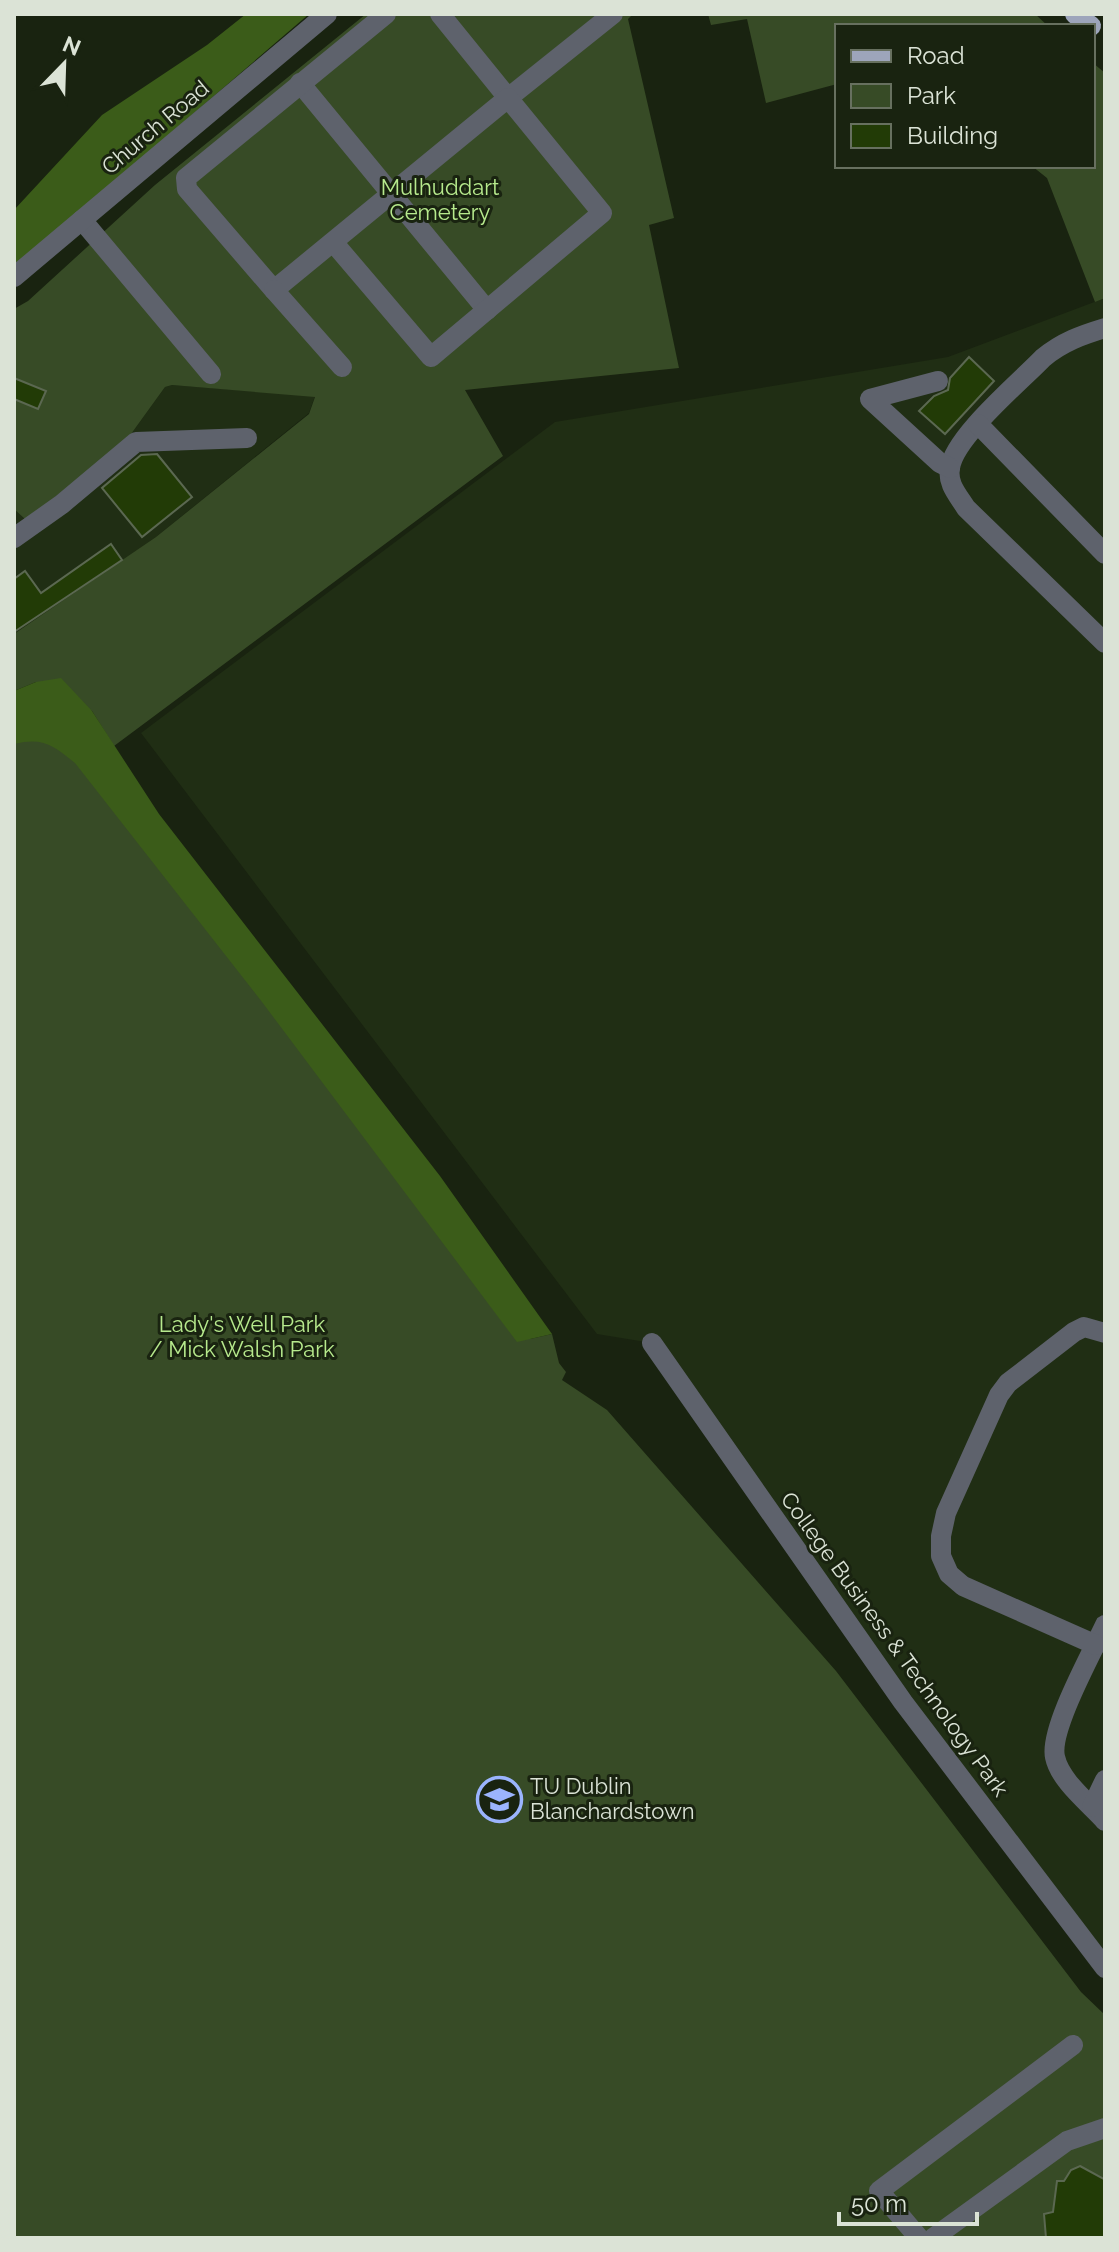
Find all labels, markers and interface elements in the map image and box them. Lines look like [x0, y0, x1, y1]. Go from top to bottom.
north arrow [24, 24, 104, 104]
legend [835, 24, 1095, 168]
text: N [59, 30, 85, 61]
text: Road [907, 41, 965, 70]
street label: Church Road [96, 75, 214, 179]
text: Park [907, 81, 956, 110]
text: Building [907, 121, 998, 150]
park label: Mulhuddart Cemetery [381, 174, 500, 225]
park label: Lady's Well Park / Mick Walsh Park [149, 1311, 335, 1362]
street label: College Business & Technology Park [776, 1487, 1014, 1801]
place label: TU Dublin Blanchardstown [530, 1773, 695, 1824]
school or university icon: TU Dublin Blanchardstown [475, 1775, 523, 1823]
scale bar [839, 2176, 977, 2226]
text: 50 m [851, 2189, 907, 2218]

